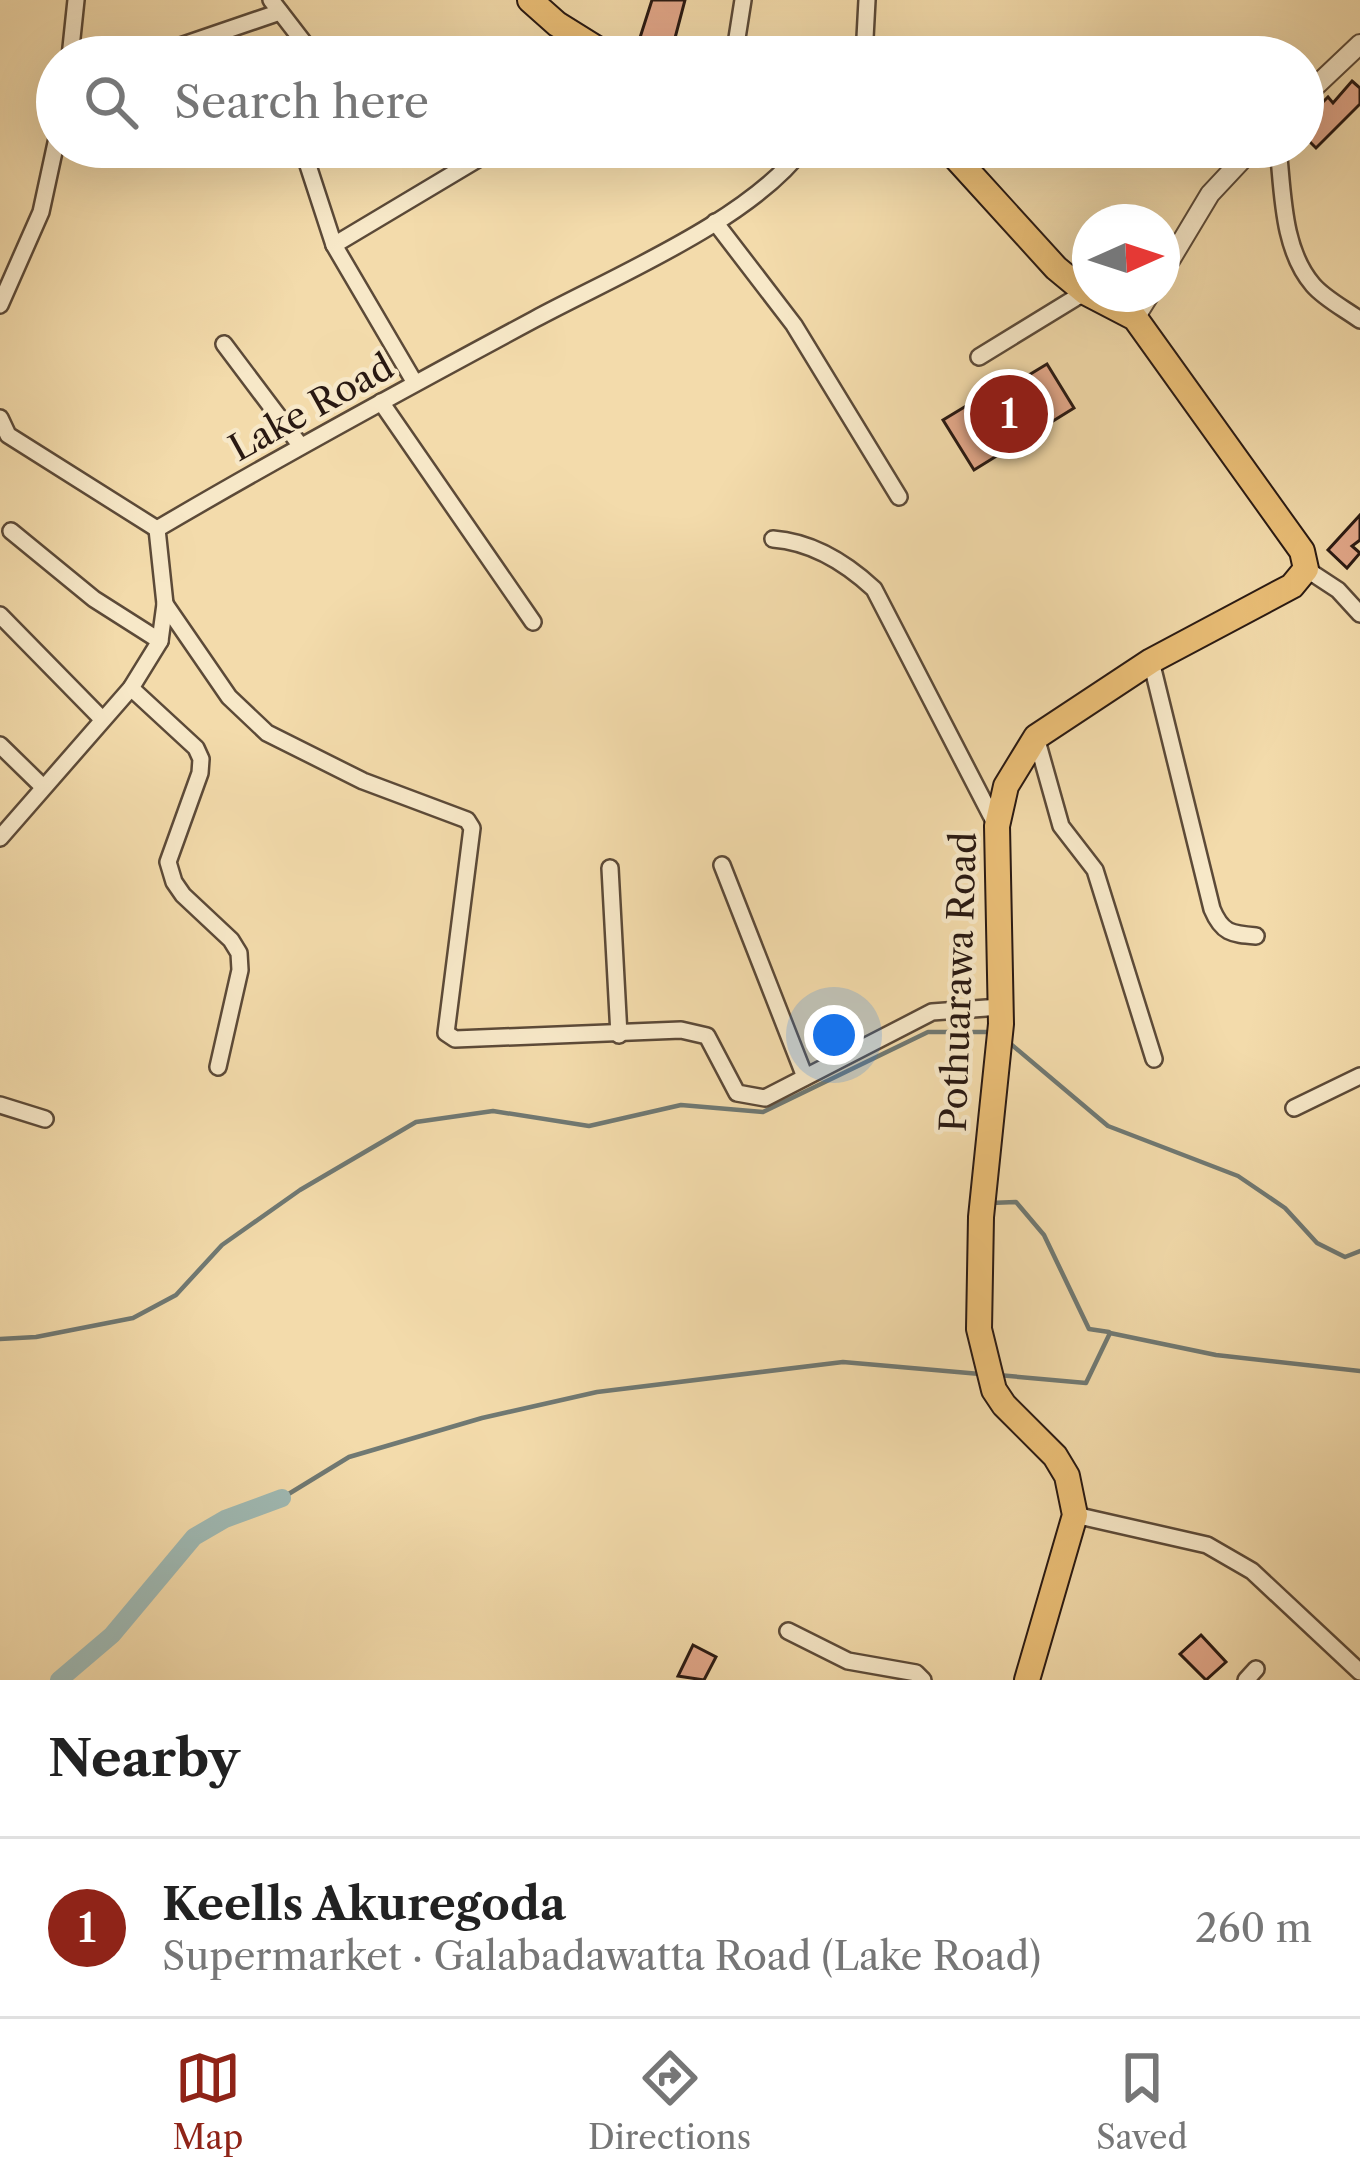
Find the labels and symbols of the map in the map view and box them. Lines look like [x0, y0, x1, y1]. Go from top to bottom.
north arrow [1072, 204, 1180, 312]
street label: Lake Road [221, 344, 401, 470]
pin: 1 [970, 369, 1048, 459]
street label: Pothuarawa Road [931, 831, 985, 1133]
your location [804, 1005, 864, 1065]

